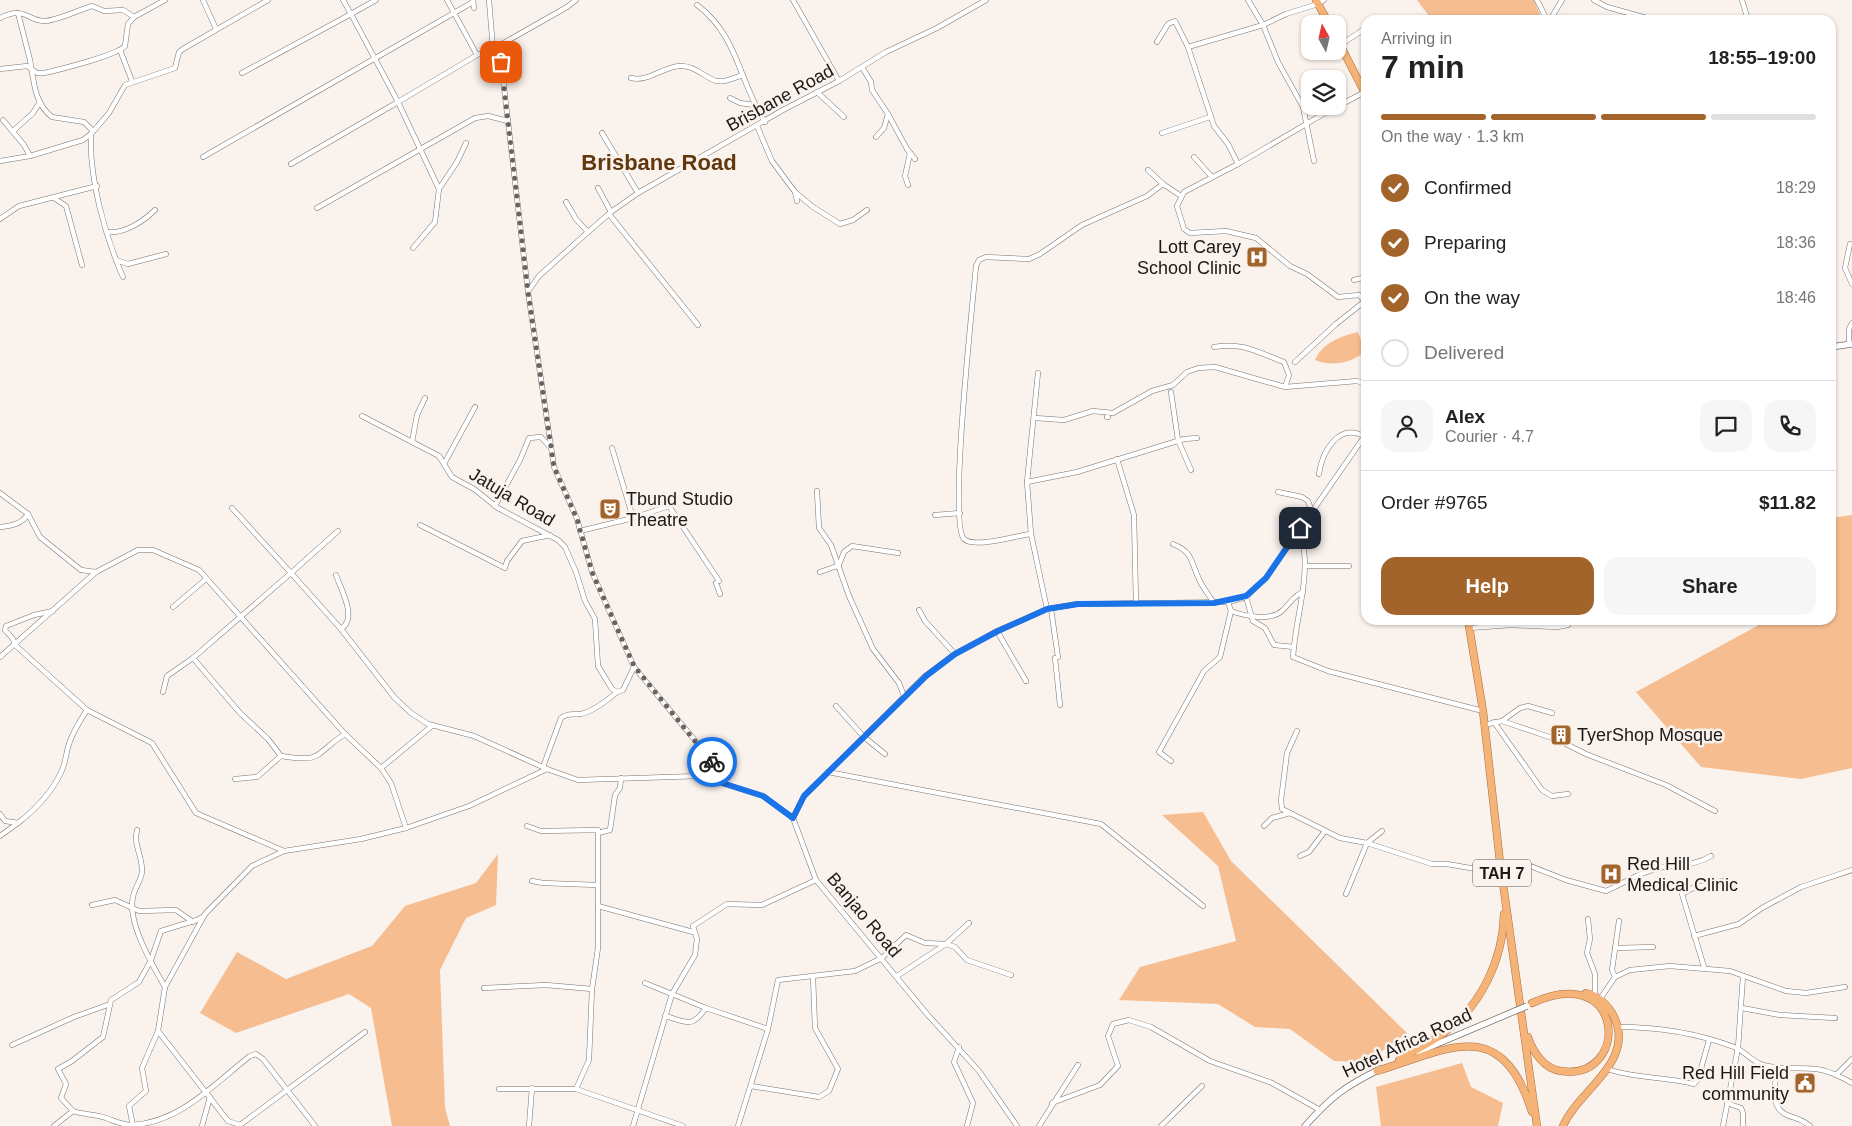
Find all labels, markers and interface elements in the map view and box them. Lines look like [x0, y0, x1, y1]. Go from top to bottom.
north arrow [1301, 15, 1346, 60]
map controls [1301, 15, 1346, 115]
text: Arriving in [1381, 30, 1452, 47]
pin [480, 41, 522, 83]
text: 18:55–19:00 [1708, 47, 1816, 68]
icon: bag [487, 48, 515, 76]
text: 7 min [1381, 49, 1465, 85]
street label: Brisbane Road [723, 60, 837, 136]
button: layers [1301, 70, 1346, 115]
text: On the way · 1.3 km [1381, 128, 1524, 145]
district label: Brisbane Road [581, 150, 737, 175]
icon: check [1381, 174, 1409, 202]
text: Confirmed [1424, 177, 1512, 198]
text: 18:29 [1776, 179, 1816, 196]
icon: check [1381, 229, 1409, 257]
text: Preparing [1424, 232, 1506, 253]
text: 18:36 [1776, 234, 1816, 251]
place label: Lott Carey School Clinic [1137, 237, 1241, 278]
hospital icon: Lott Carey School Clinic [1245, 245, 1269, 269]
icon: check [1381, 284, 1409, 312]
text: On the way [1424, 287, 1520, 308]
text: 18:46 [1776, 289, 1816, 306]
text: Delivered [1424, 342, 1504, 363]
button: person [1381, 400, 1433, 452]
button: chat [1700, 400, 1752, 452]
button: phone [1764, 400, 1816, 452]
text: Alex [1445, 406, 1485, 427]
text: Courier · 4.7 [1445, 428, 1534, 445]
street label: Jatuja Road [466, 464, 558, 530]
place label: Tbund Studio Theatre [626, 489, 733, 530]
text: Order #9765 [1381, 492, 1488, 513]
text: $11.82 [1759, 492, 1816, 513]
theatre icon: Tbund Studio Theatre [598, 497, 622, 521]
pin [1279, 507, 1321, 549]
icon: home [1286, 514, 1314, 542]
button: Help [1381, 557, 1594, 615]
button: Share [1604, 557, 1816, 615]
building icon: TyerShop Mosque [1549, 723, 1573, 747]
place label: TyerShop Mosque [1577, 725, 1723, 745]
courier [687, 737, 737, 787]
icon: bike [698, 748, 726, 776]
place label: Red Hill Medical Clinic [1627, 854, 1738, 895]
road number: TAH 7 [1473, 860, 1531, 886]
hospital icon: Red Hill Medical Clinic [1599, 862, 1623, 886]
street label: Banjao Road [823, 869, 905, 961]
street label: Hotel Africa Road [1339, 1004, 1475, 1082]
place label: Red Hill Field community [1682, 1063, 1789, 1104]
public building icon: Red Hill Field community [1793, 1071, 1817, 1095]

